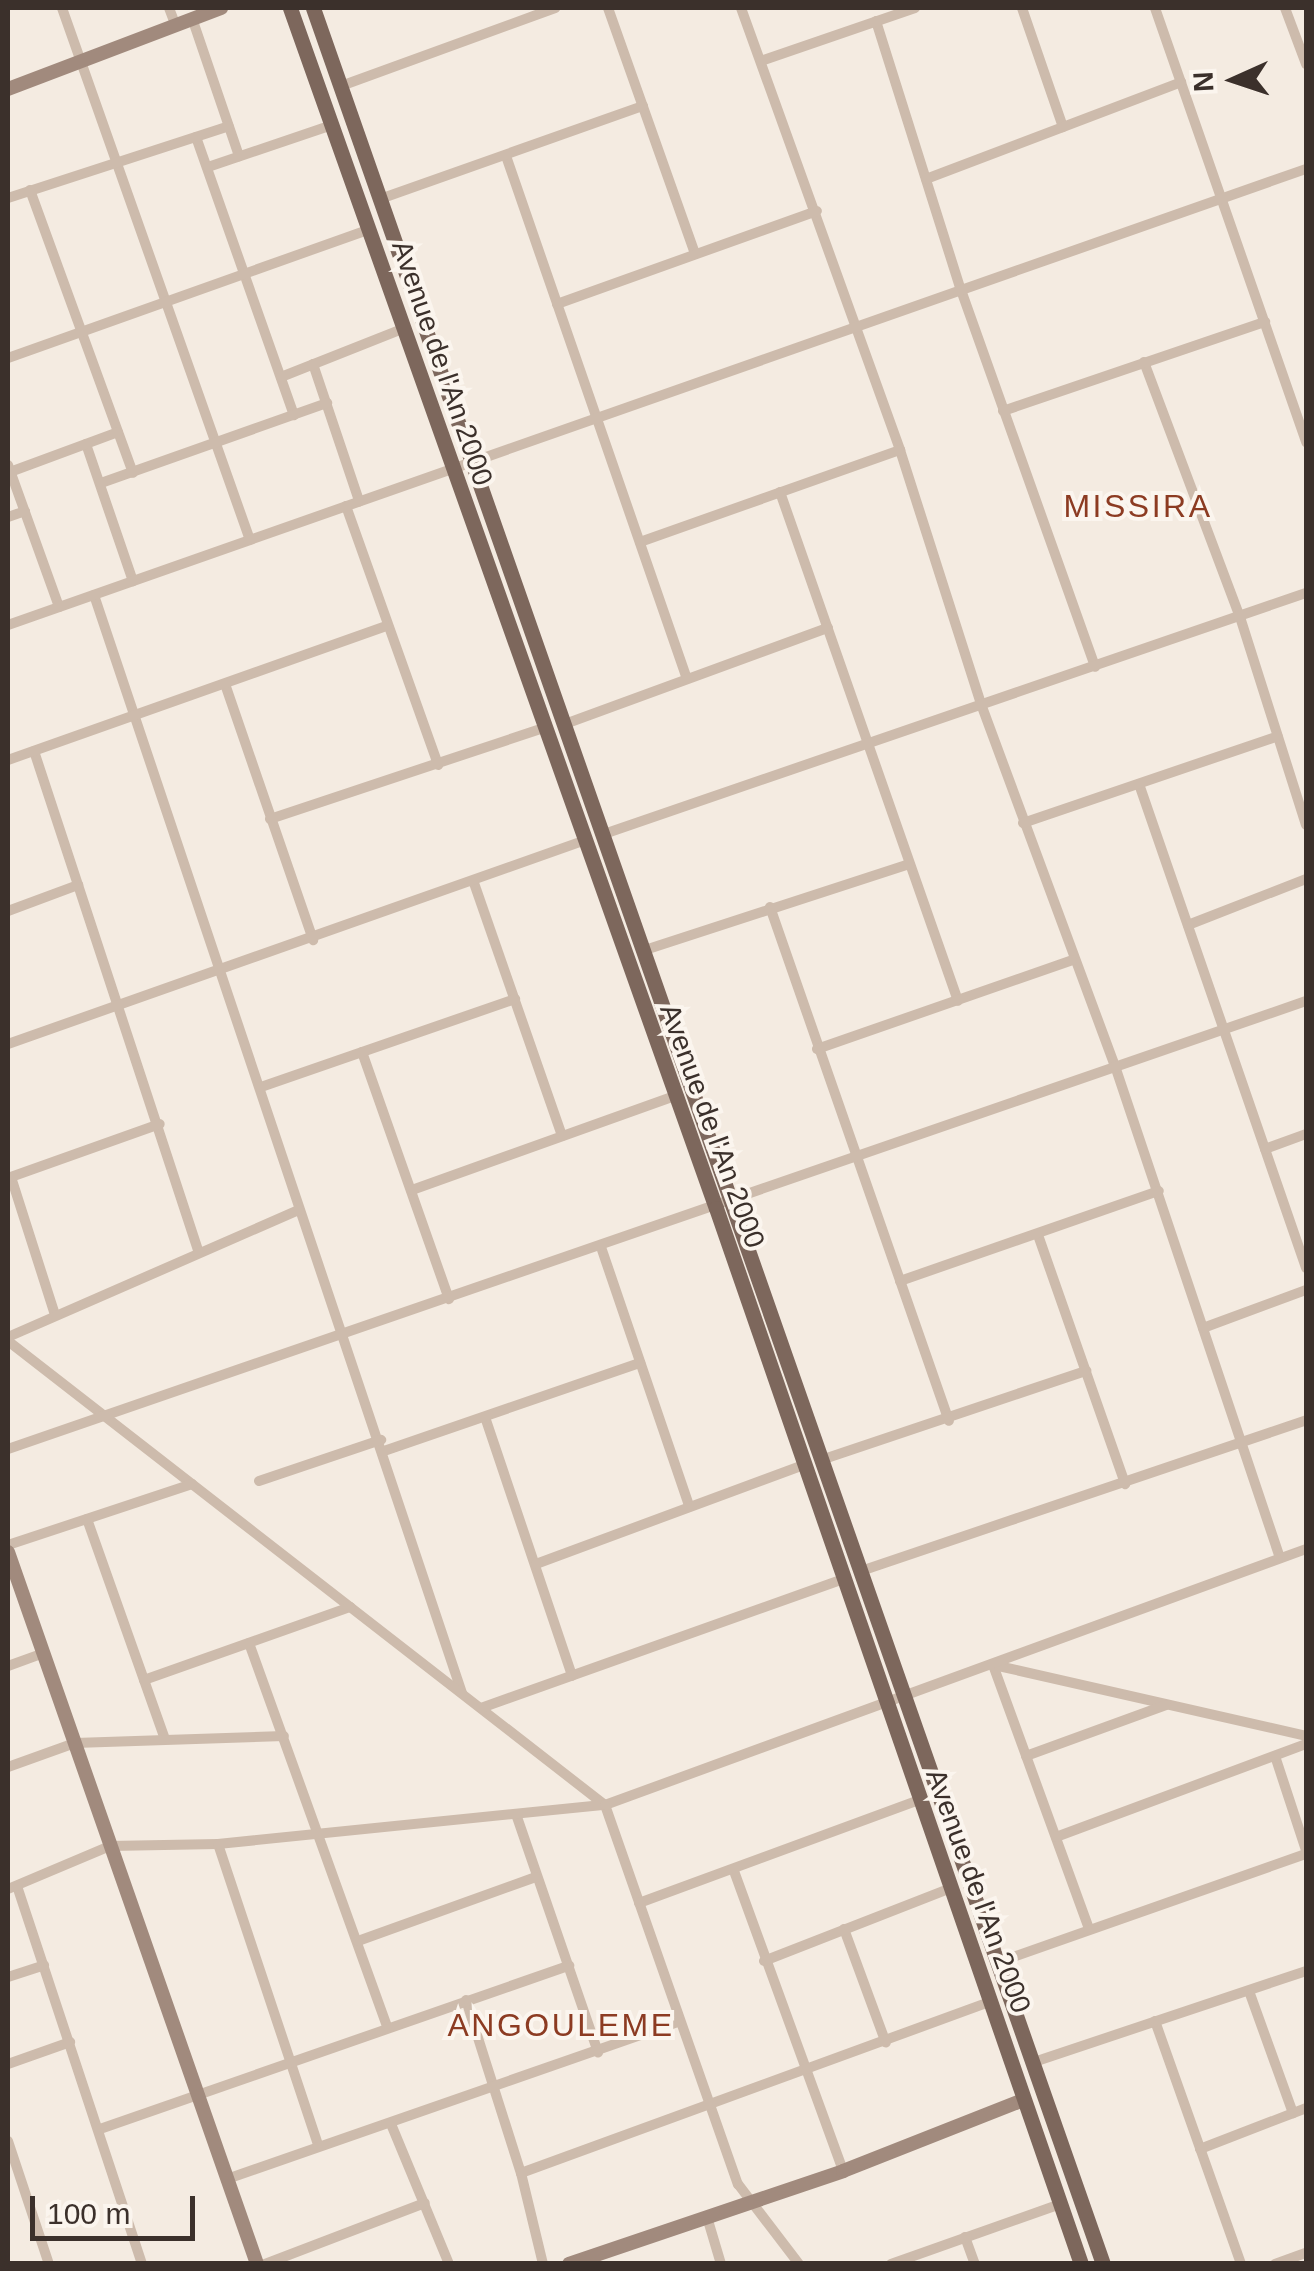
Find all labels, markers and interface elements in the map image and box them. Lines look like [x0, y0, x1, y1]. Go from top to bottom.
north arrow [1184, 30, 1284, 130]
text: N [1188, 71, 1220, 93]
street label: Avenue de l'An 2000 [384, 236, 500, 490]
district label: MISSIRA [1063, 487, 1213, 525]
street label: Avenue de l'An 2000 [652, 999, 772, 1253]
street label: Avenue de l'An 2000 [918, 1764, 1038, 2018]
district label: ANGOULEME [448, 2006, 674, 2044]
scale bar [35, 2176, 200, 2238]
text: 100 m [47, 2197, 130, 2230]

